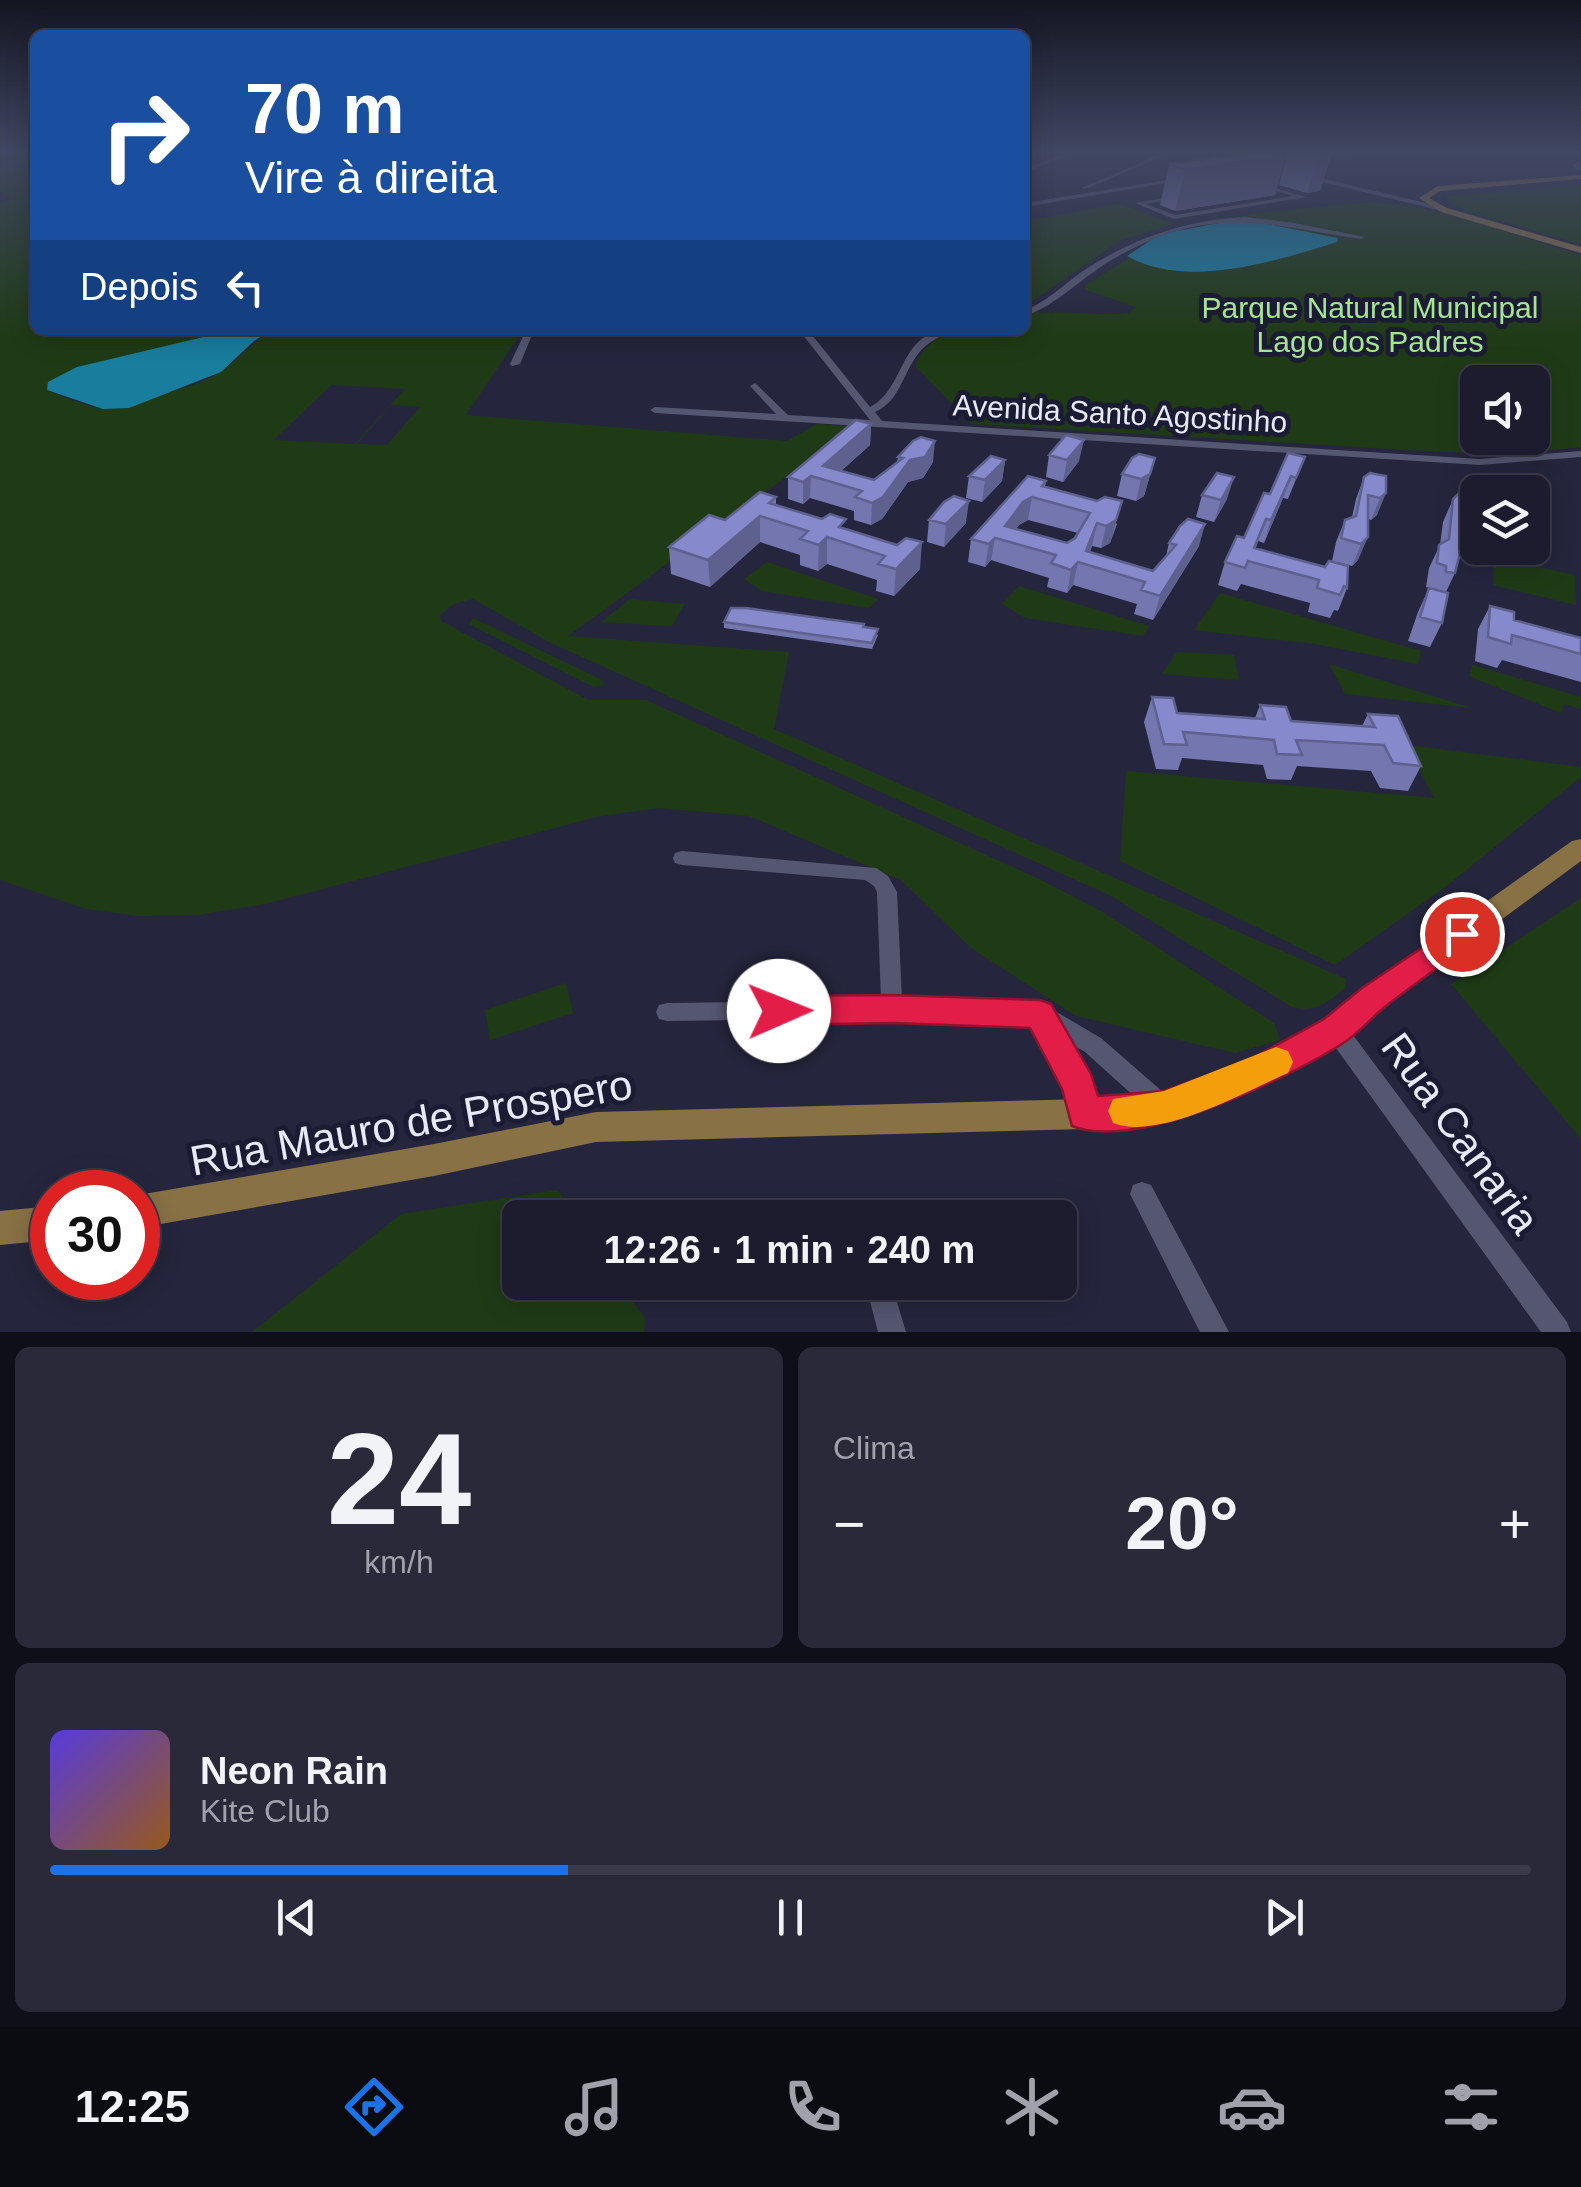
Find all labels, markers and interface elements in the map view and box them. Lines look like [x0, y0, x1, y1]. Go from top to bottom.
icon: right [80, 70, 210, 200]
text: 70 m [245, 70, 405, 148]
text: Vire à direita [245, 152, 497, 203]
icon: left [218, 260, 273, 315]
text: Depois [80, 266, 198, 308]
park label: Parque Natural Municipal Lago dos Padres [1202, 291, 1538, 358]
map controls [1460, 365, 1550, 565]
button: sound [1460, 365, 1550, 455]
street label: Avenida Santo Agostinho [952, 388, 1288, 439]
button: layers [1460, 475, 1550, 565]
pin [1420, 892, 1505, 977]
icon: arrive [1435, 907, 1490, 962]
position arrow [727, 959, 831, 1063]
street label: Rua Canaria [1372, 1024, 1549, 1243]
street label: Rua Mauro de Prospero [186, 1060, 636, 1185]
speed limit sign: 30 [30, 1170, 160, 1300]
text: 12:26 · 1 min · 240 m [604, 1229, 975, 1271]
text: 24 [327, 1406, 471, 1552]
text: Clima [833, 1430, 915, 1466]
text: 20° [1125, 1481, 1239, 1565]
text: − [833, 1493, 865, 1555]
text: + [1499, 1493, 1531, 1555]
text: km/h [364, 1544, 434, 1580]
text: Neon Rain [200, 1750, 388, 1792]
text: Kite Club [200, 1793, 330, 1829]
icon: previous [269, 1890, 324, 1945]
icon: pause [763, 1890, 818, 1945]
icon: next [1257, 1890, 1312, 1945]
icon: directions [339, 2072, 409, 2142]
icon: music [559, 2072, 629, 2142]
icon: phone [778, 2072, 848, 2142]
icon: climate [997, 2072, 1067, 2142]
icon: car [1217, 2072, 1287, 2142]
icon: filters [1436, 2072, 1506, 2142]
text: 12:25 [75, 2081, 190, 2132]

